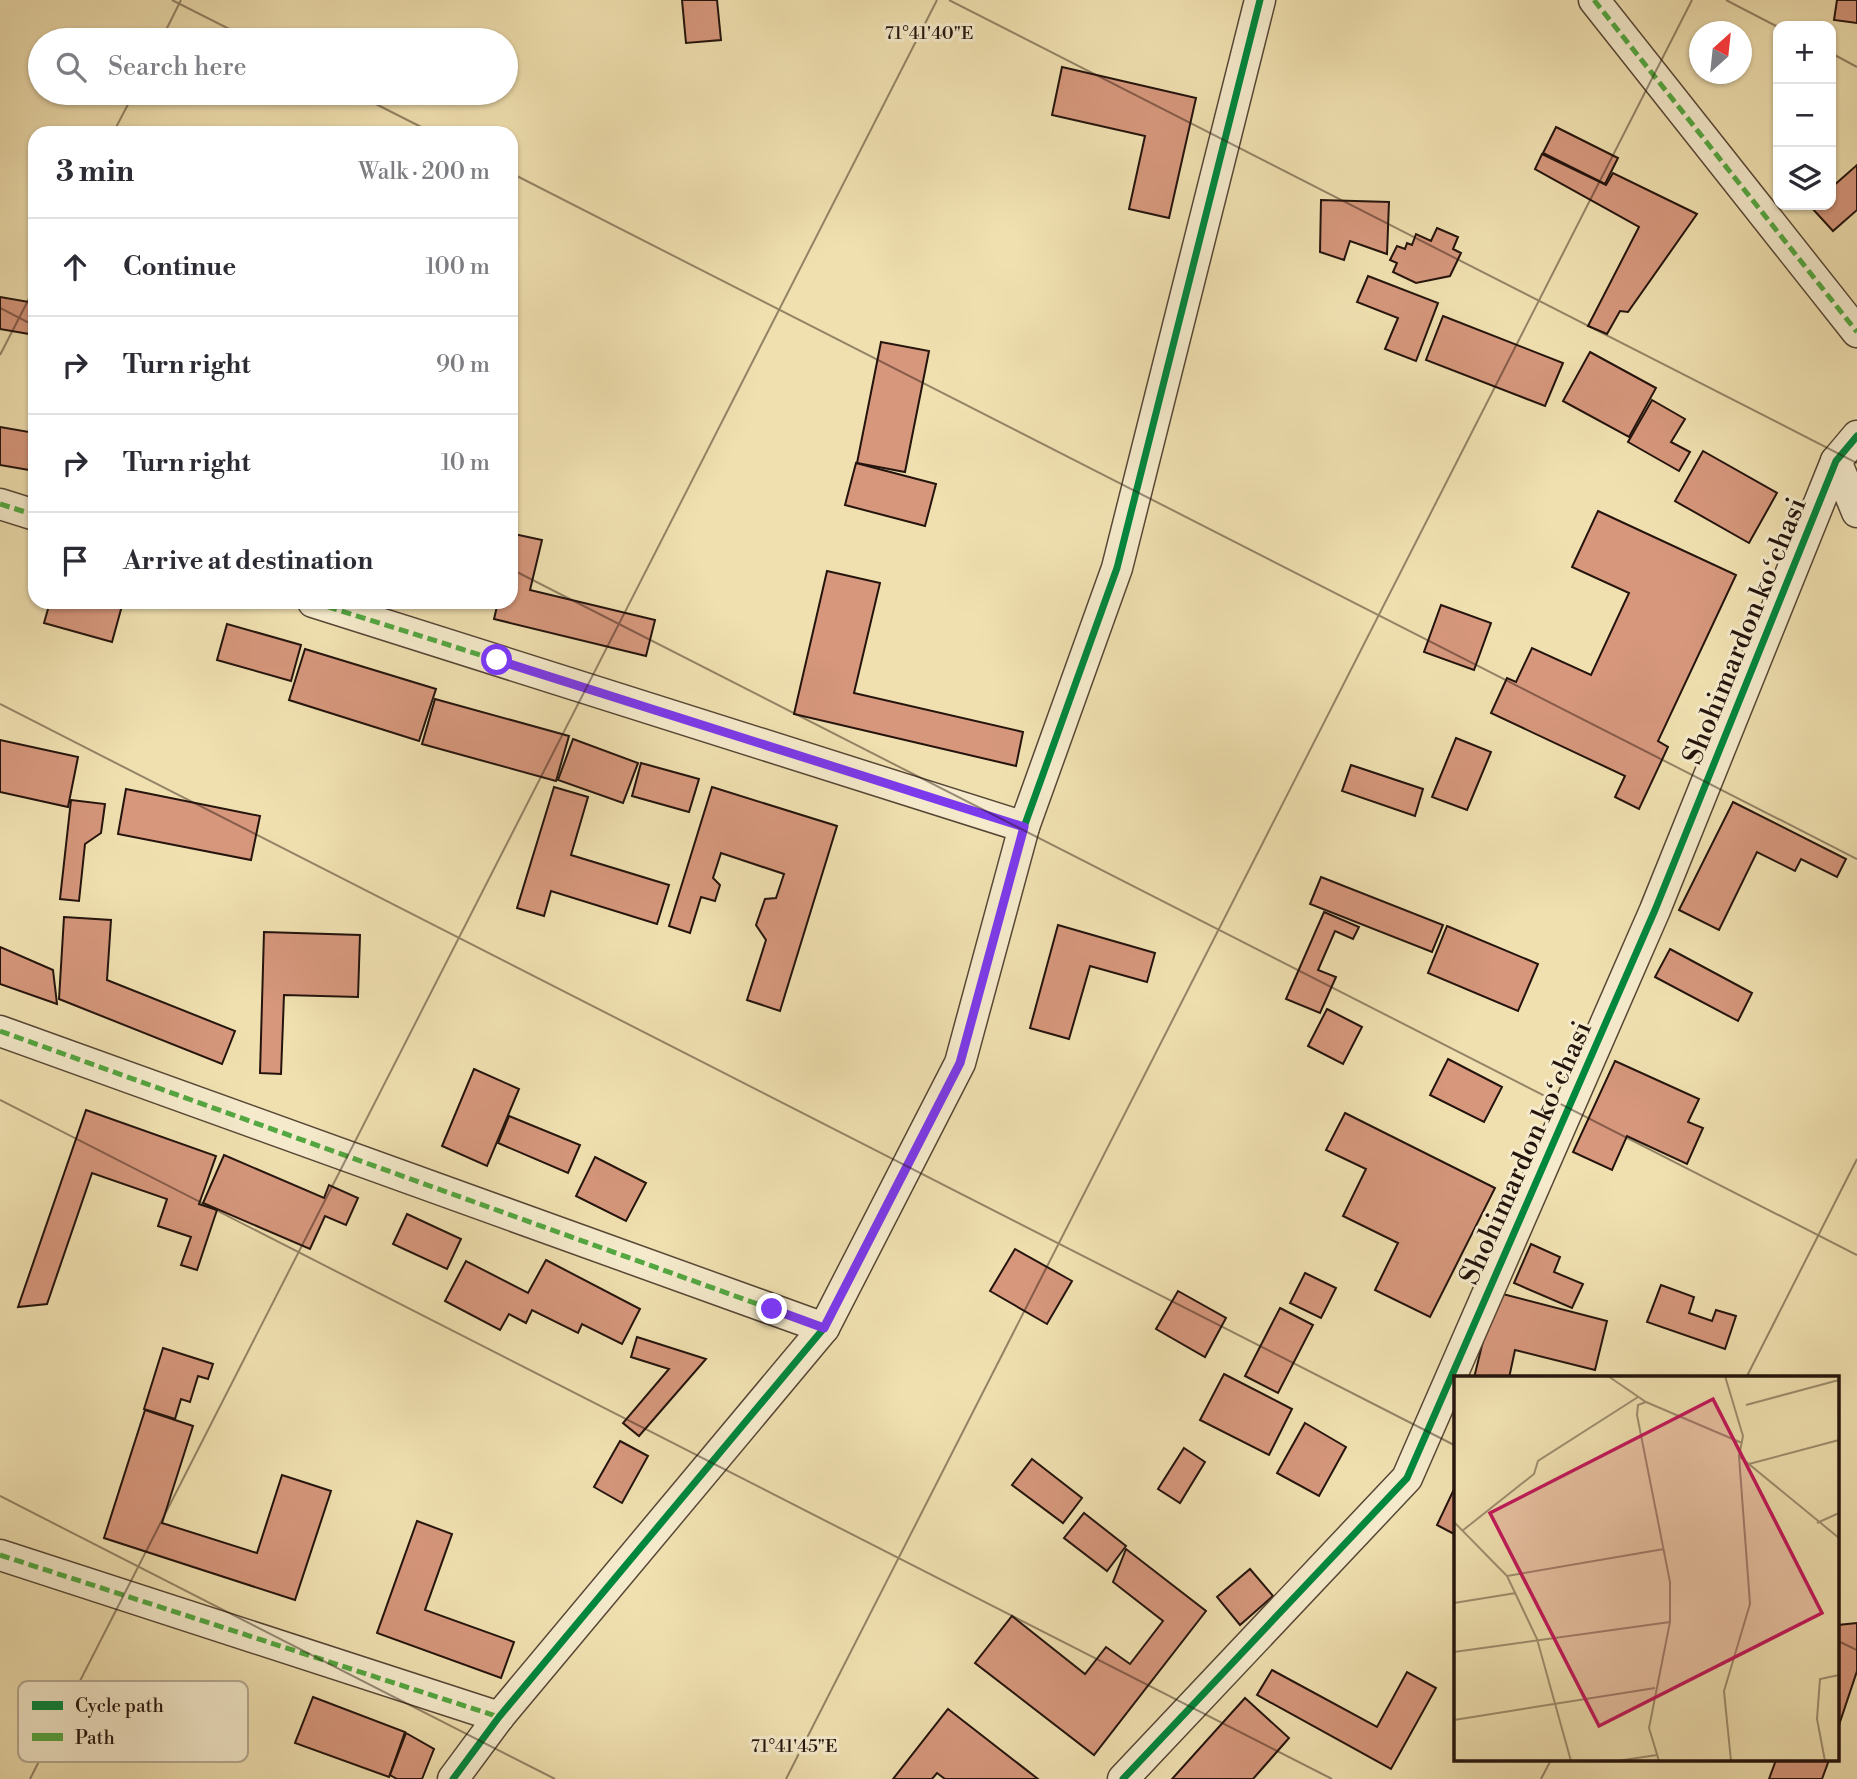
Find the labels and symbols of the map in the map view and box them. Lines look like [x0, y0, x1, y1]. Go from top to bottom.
north arrow [1689, 21, 1752, 84]
text: 71°41'40"E [885, 22, 973, 45]
street label: Shohimardon koʻchasi [1675, 492, 1815, 770]
route start [481, 644, 512, 675]
street label: Shohimardon koʻchasi [1452, 1016, 1600, 1290]
route end [756, 1293, 787, 1324]
inset map [1454, 1376, 1840, 1762]
legend [18, 1681, 248, 1762]
text: Cycle path [75, 1694, 164, 1718]
text: Path [75, 1726, 115, 1750]
text: 71°41'45"E [751, 1735, 837, 1758]

